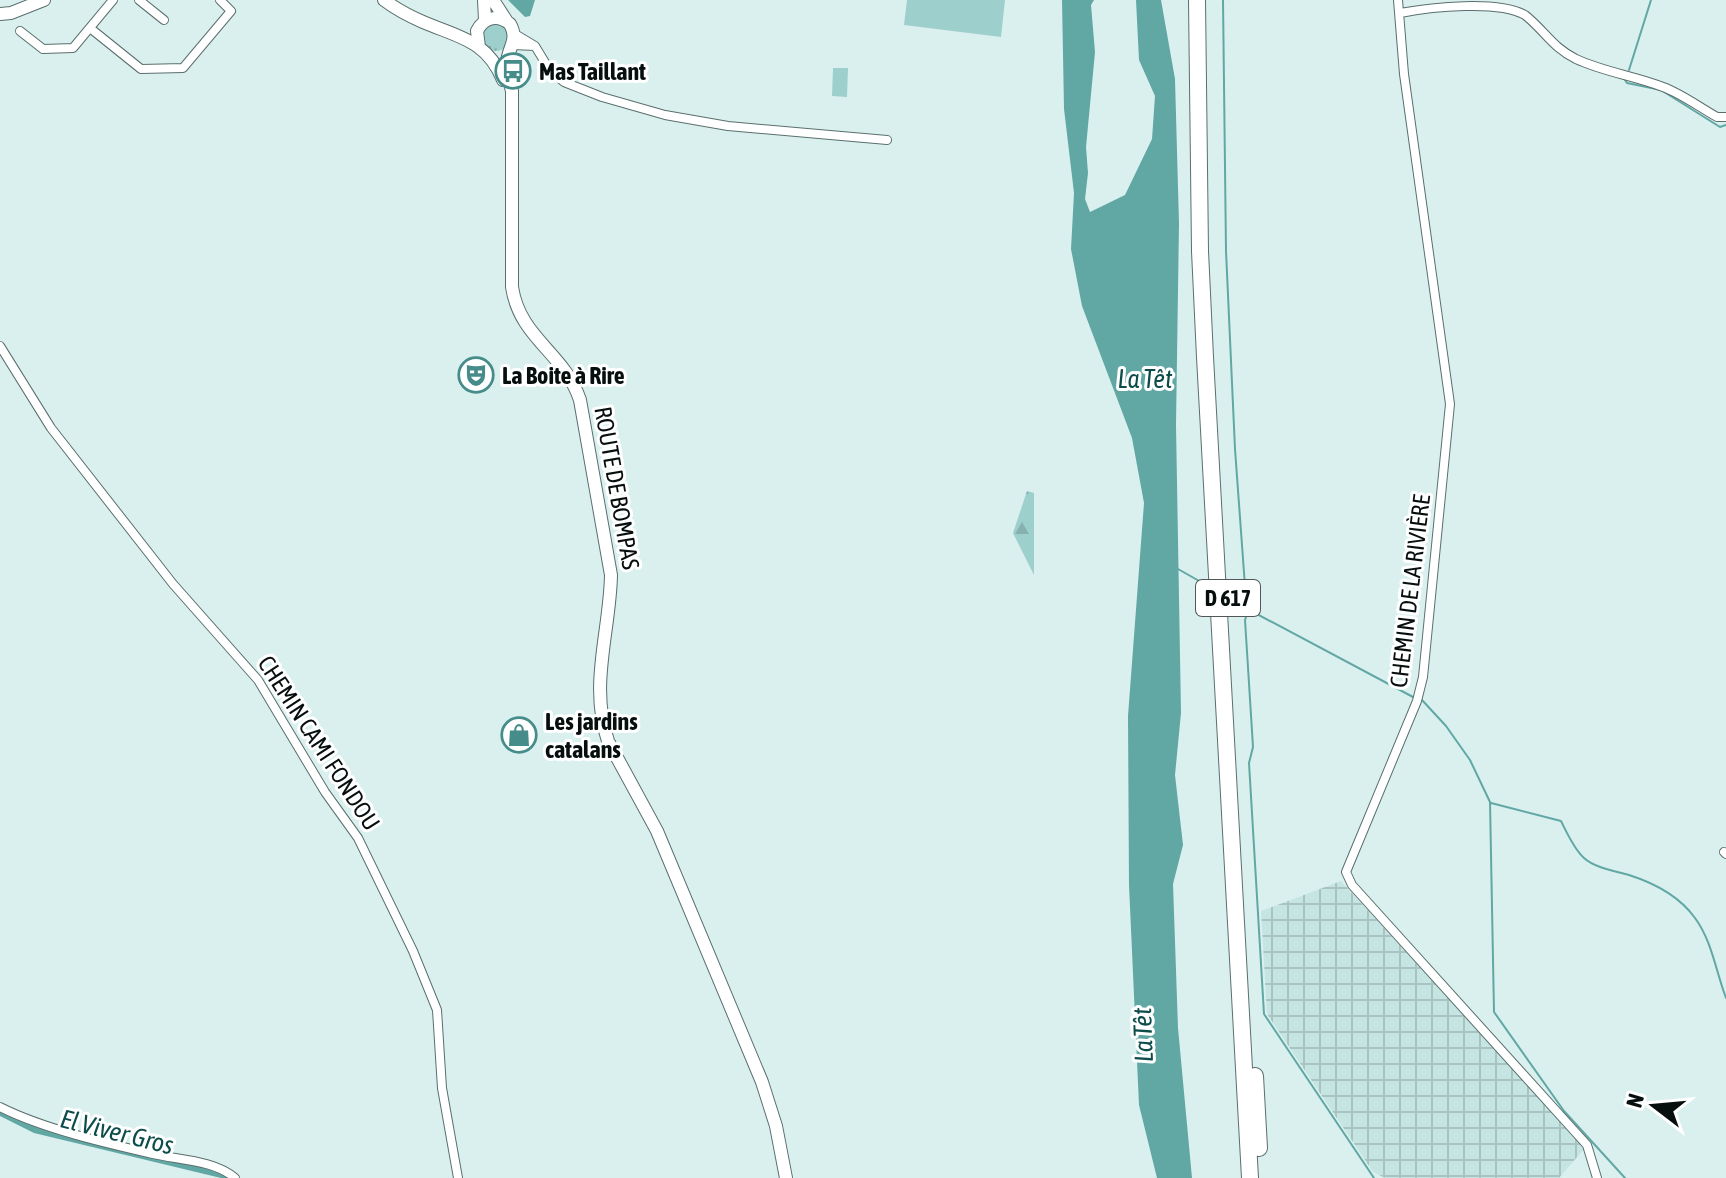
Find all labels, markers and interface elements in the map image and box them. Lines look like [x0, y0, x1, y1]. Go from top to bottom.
bus stop icon: Mas Taillant [494, 52, 532, 90]
place label: Mas Taillant [539, 58, 646, 85]
theatre icon: La Boite à Rire [457, 356, 495, 394]
place label: La Boite à Rire [502, 362, 625, 389]
water label: La Têt [1118, 364, 1173, 394]
street label: ROUTE DE BOMPAS [589, 404, 645, 572]
street label: CHEMIN DE LA RIVIÈRE [1385, 493, 1435, 689]
road number: D 617 [1196, 580, 1260, 616]
street label: CHEMIN CAMI FONDOU [253, 651, 385, 835]
place label: Les jardins catalans [545, 708, 638, 763]
shop icon: Les jardins catalans [500, 716, 538, 754]
water label: La Têt [1127, 1007, 1159, 1063]
north arrow [1614, 1066, 1694, 1146]
text: N [1620, 1091, 1649, 1110]
water label: El Viver Gros [57, 1103, 177, 1161]

